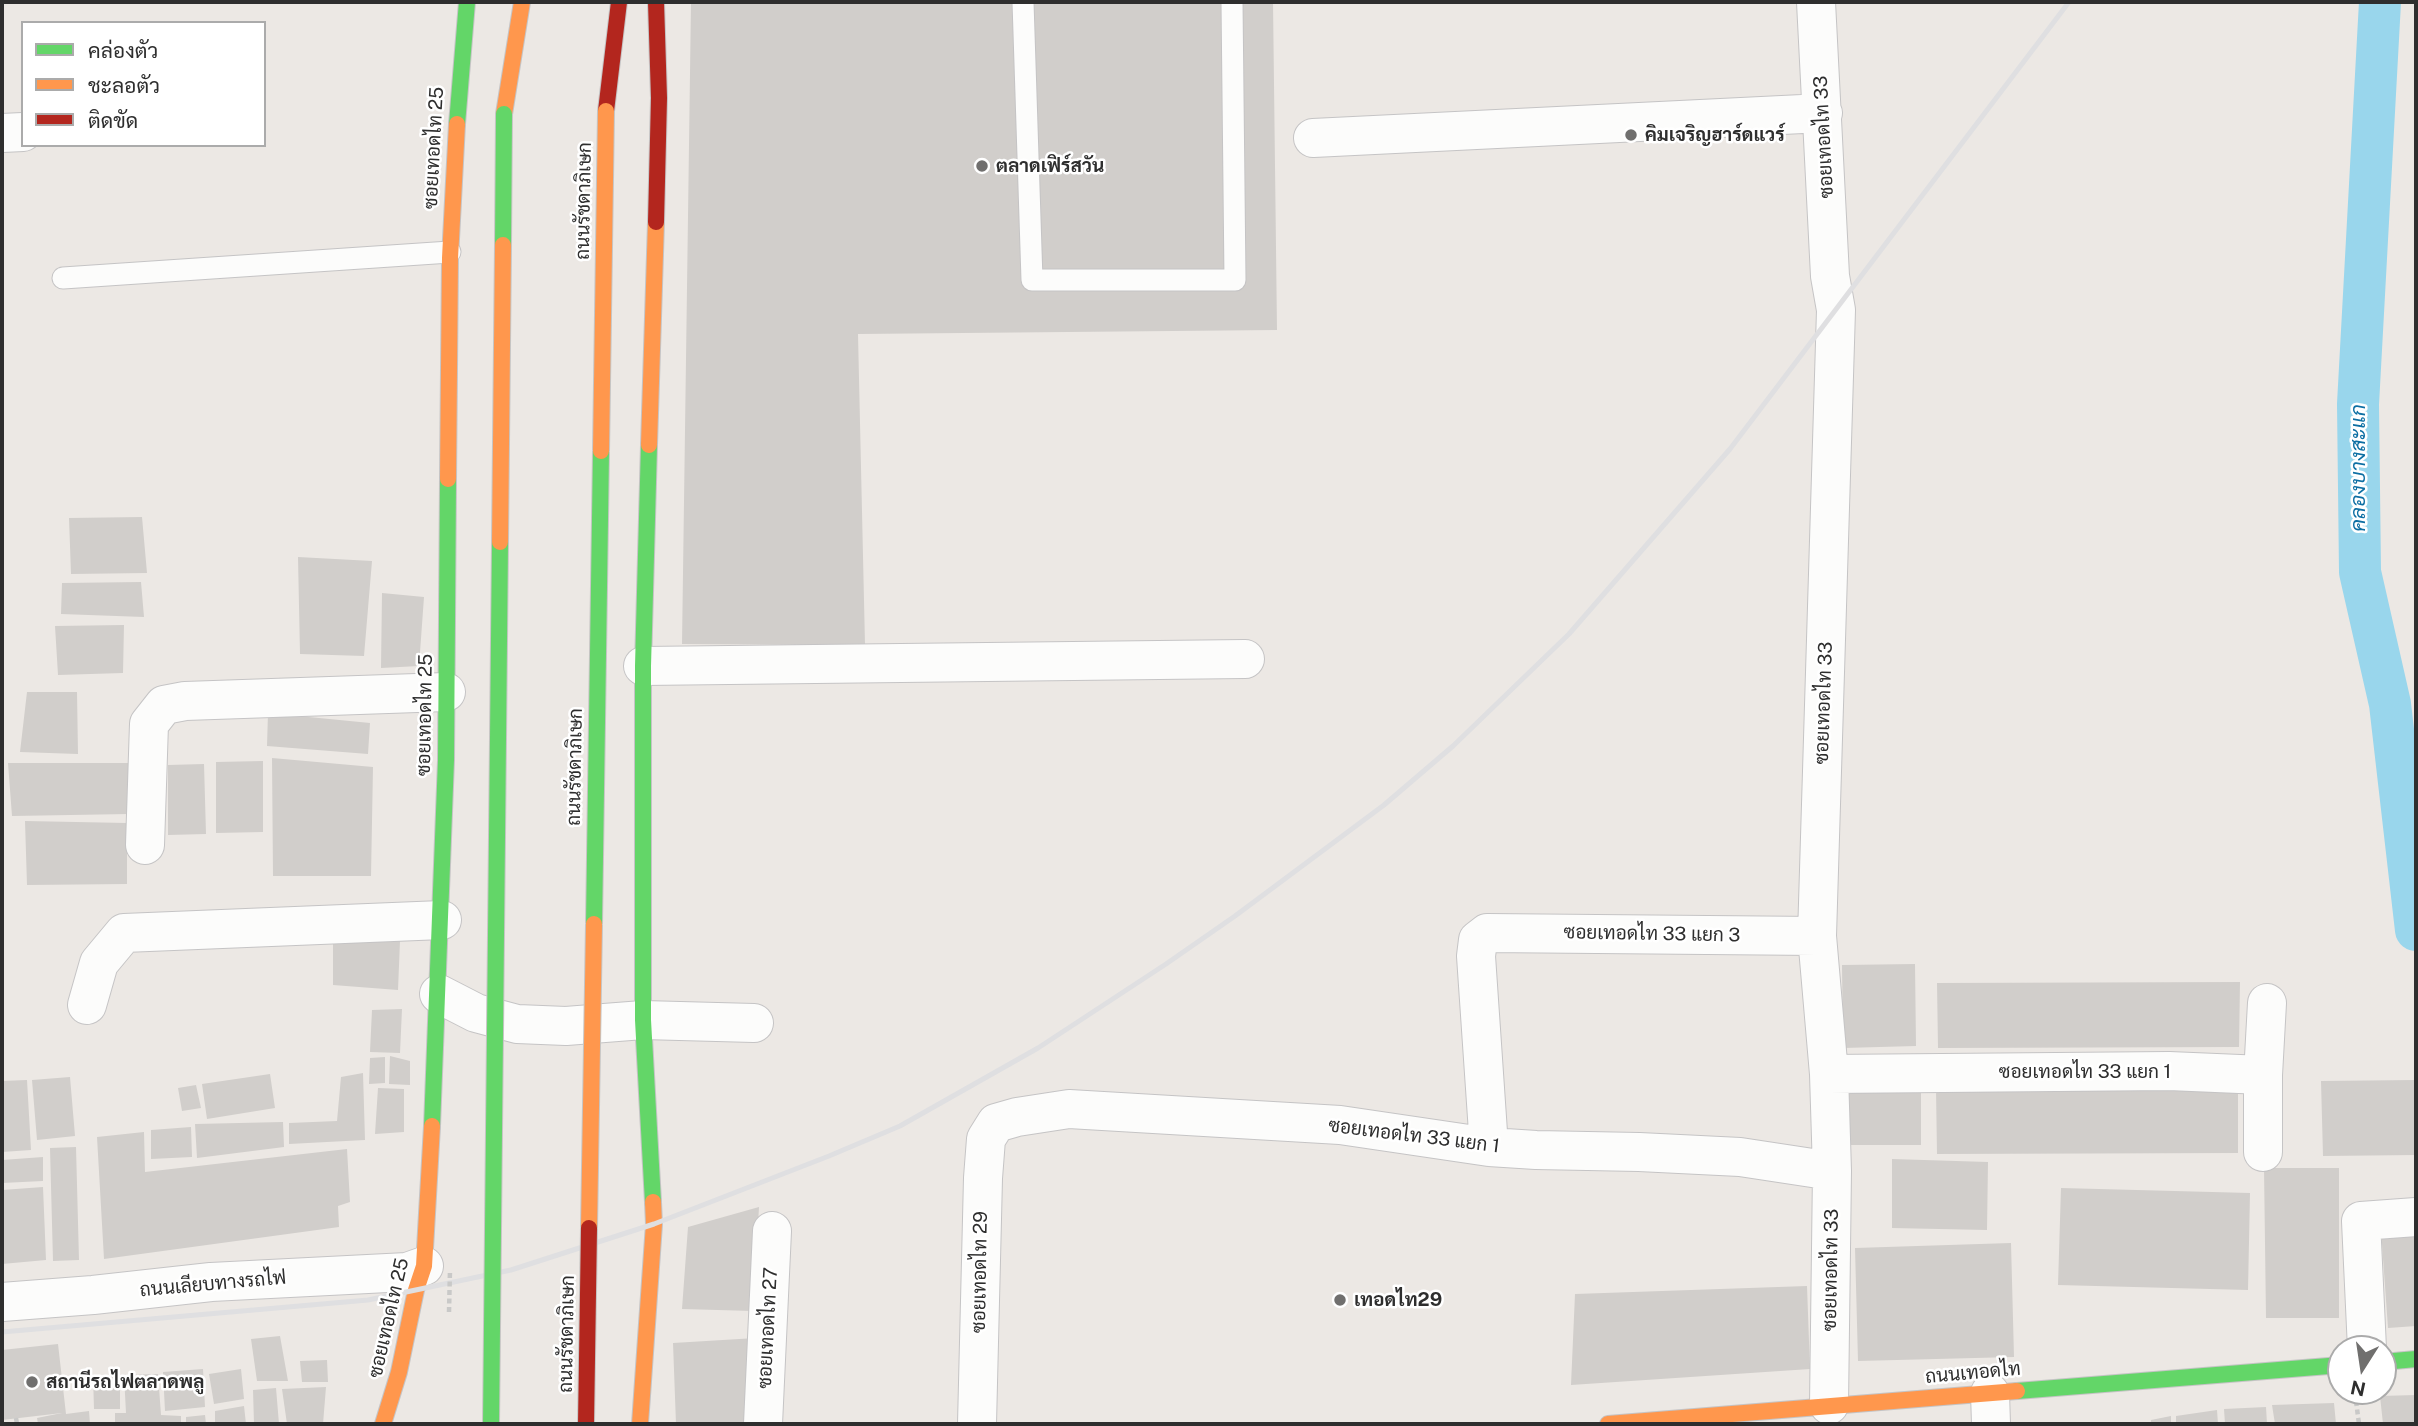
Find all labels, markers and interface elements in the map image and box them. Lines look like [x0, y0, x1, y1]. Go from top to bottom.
legend [21, 21, 266, 147]
text: คล่องตัว [88, 38, 158, 63]
text: ชะลอตัว [88, 73, 160, 98]
street label: ซอยเทอดไท 33 [1809, 75, 1839, 199]
street label: ซอยเทอดไท 25 [419, 86, 449, 210]
text: ติดขัด [88, 108, 138, 133]
place label: คิมเจริญฮาร์ดแวร์ [1645, 124, 1785, 146]
marker: คิมเจริญฮาร์ดแวร์ [1623, 127, 1639, 143]
street label: ถนนรัชดาภิเษก [572, 142, 596, 260]
place label: ตลาดเฟิร์สวัน [996, 155, 1104, 177]
marker: ตลาดเฟิร์สวัน [974, 158, 990, 174]
water label: คลองบางสะแก [2346, 404, 2372, 532]
street label: ซอยเทอดไท 33 [1810, 641, 1838, 765]
street label: ซอยเทอดไท 25 [413, 654, 437, 776]
street label: ถนนรัชดาภิเษก [563, 708, 587, 826]
street label: ซอยเทอดไท 33 แยก 3 [1563, 921, 1741, 947]
street label: ซอยเทอดไท 33 แยก 1 [1999, 1061, 2171, 1083]
street label: ซอยเทอดไท 33 แยก 1 [1327, 1114, 1501, 1158]
street label: ซอยเทอดไท 33 [1819, 1208, 1843, 1332]
street label: ซอยเทอดไท 29 [968, 1211, 992, 1333]
street label: ซอยเทอดไท 25 [364, 1256, 414, 1380]
street label: ถนนเลียบทางรถไฟ [139, 1266, 287, 1302]
street label: ซอยเทอดไท 27 [753, 1267, 783, 1389]
street label: ถนนรัชดาภิเษก [555, 1275, 579, 1393]
place label: เทอดไท29 [1354, 1289, 1442, 1311]
marker: เทอดไท29 [1332, 1292, 1348, 1308]
north arrow [2327, 1335, 2397, 1405]
street label: ถนนเทอดไท [1924, 1357, 2022, 1389]
place label: สถานีรถไฟตลาดพลู [46, 1371, 204, 1393]
marker: สถานีรถไฟตลาดพลู [24, 1374, 40, 1390]
text: N [2349, 1376, 2368, 1401]

